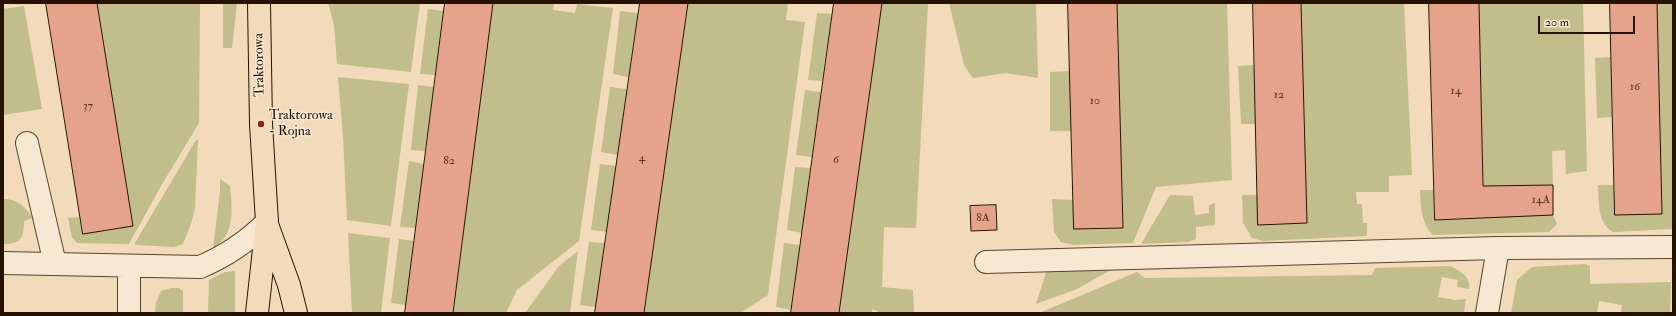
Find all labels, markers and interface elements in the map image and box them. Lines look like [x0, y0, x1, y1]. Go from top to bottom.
scale bar [1540, 8, 1637, 34]
text: 20 m [1545, 15, 1569, 30]
street label: Traktorowa [251, 33, 269, 97]
house number: 16 [1630, 80, 1640, 94]
house number: 14 [1451, 84, 1461, 98]
house number: 12 [1274, 88, 1284, 102]
house number: 10 [1090, 94, 1100, 108]
house number: 37 [83, 99, 93, 113]
place label: Traktorowa - Rojna [269, 108, 333, 140]
marker: Traktorowa - Rojna [256, 119, 266, 129]
house number: 4 [639, 151, 645, 165]
house number: 6 [833, 153, 839, 167]
house number: 82 [443, 154, 455, 168]
house number: 14A [1532, 193, 1550, 207]
house number: 8A [976, 211, 990, 225]

